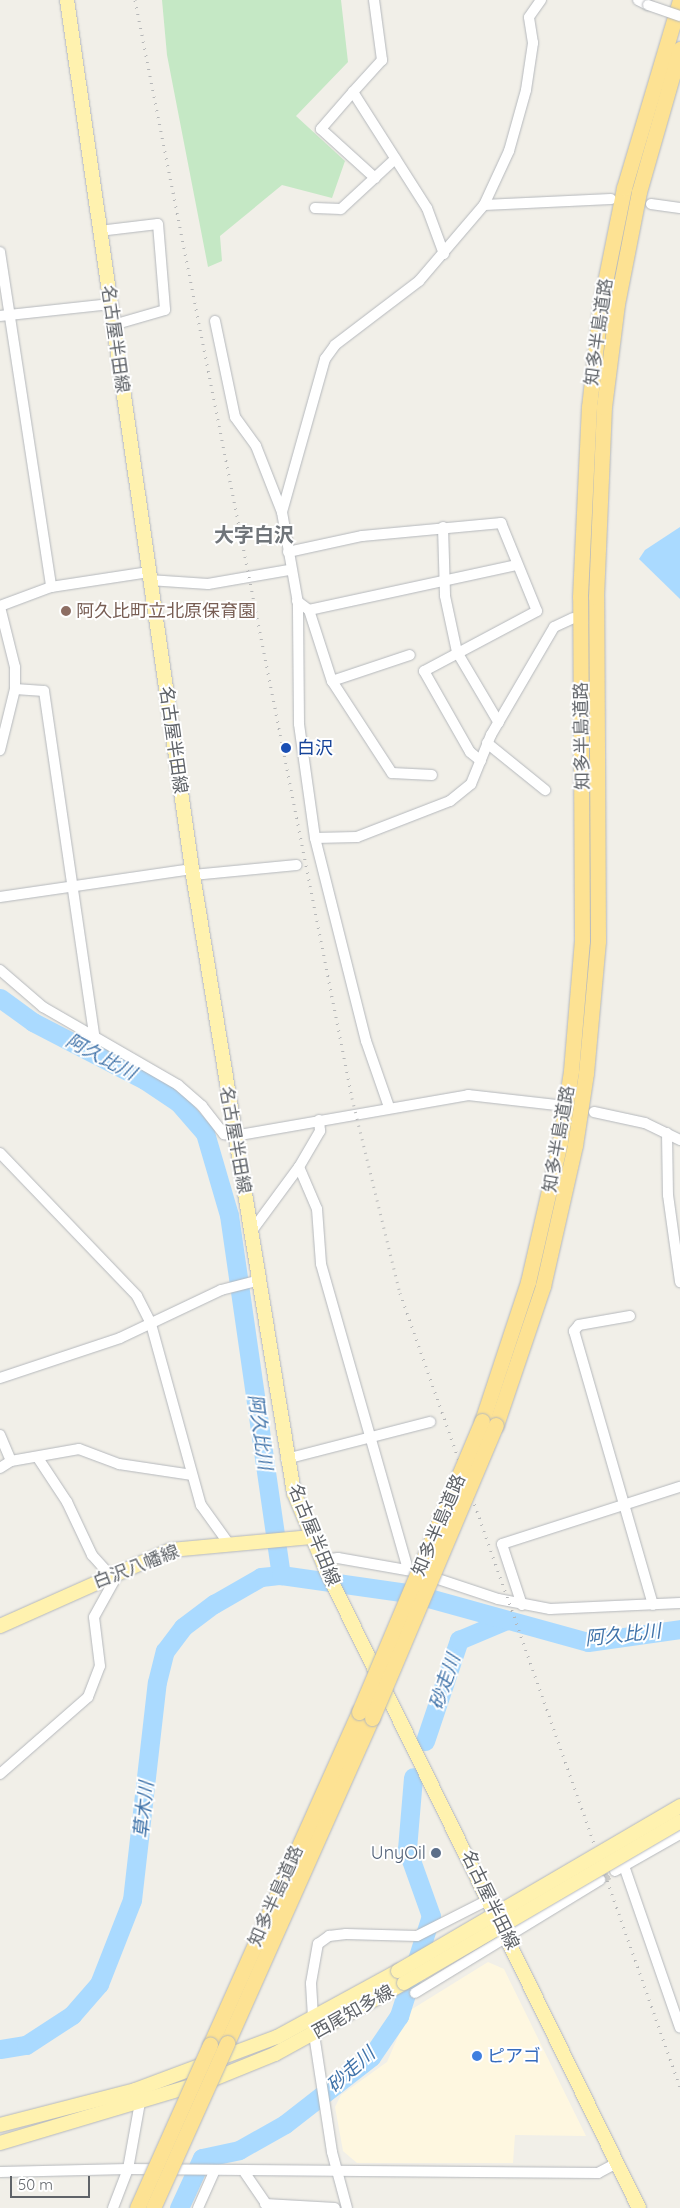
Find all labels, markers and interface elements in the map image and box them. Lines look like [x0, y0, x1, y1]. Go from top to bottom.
street label: 知多半島道路 [581, 277, 617, 387]
street label: 名古屋半田線 [97, 284, 133, 394]
district label: 大字白沢 [214, 522, 294, 546]
place label: 阿久比町立北原保育園 [76, 600, 256, 622]
marker: 阿久比町立北原保育園 [60, 605, 72, 617]
street label: 知多半島道路 [570, 682, 594, 790]
street label: 名古屋半田線 [155, 685, 191, 795]
place label: 白沢 [297, 737, 333, 759]
marker: 白沢 [279, 741, 293, 755]
water label: 阿久比川 [62, 1029, 140, 1085]
street label: 知多半島道路 [539, 1084, 579, 1194]
street label: 名古屋半田線 [215, 1085, 255, 1195]
water label: 阿久比川 [243, 1393, 277, 1471]
street label: 知多半島道路 [408, 1471, 470, 1579]
street label: 名古屋半田線 [284, 1481, 344, 1589]
street label: 白沢八幡線 [90, 1541, 182, 1593]
water label: 阿久比川 [584, 1620, 662, 1650]
water label: 砂走川 [425, 1651, 465, 1713]
water label: 草木川 [130, 1780, 158, 1840]
street label: 知多半島道路 [244, 1842, 308, 1950]
place label: UnyOil [371, 1842, 426, 1864]
marker: UnyOil [430, 1847, 442, 1859]
street label: 名古屋半田線 [457, 1847, 523, 1953]
street label: 西尾知多線 [308, 1981, 398, 2043]
water label: 砂走川 [322, 2042, 380, 2098]
place label: ピアゴ [487, 2045, 541, 2067]
marker: ピアゴ [471, 2050, 483, 2062]
scale bar [12, 2166, 92, 2198]
text: 50 m [18, 2175, 53, 2194]

